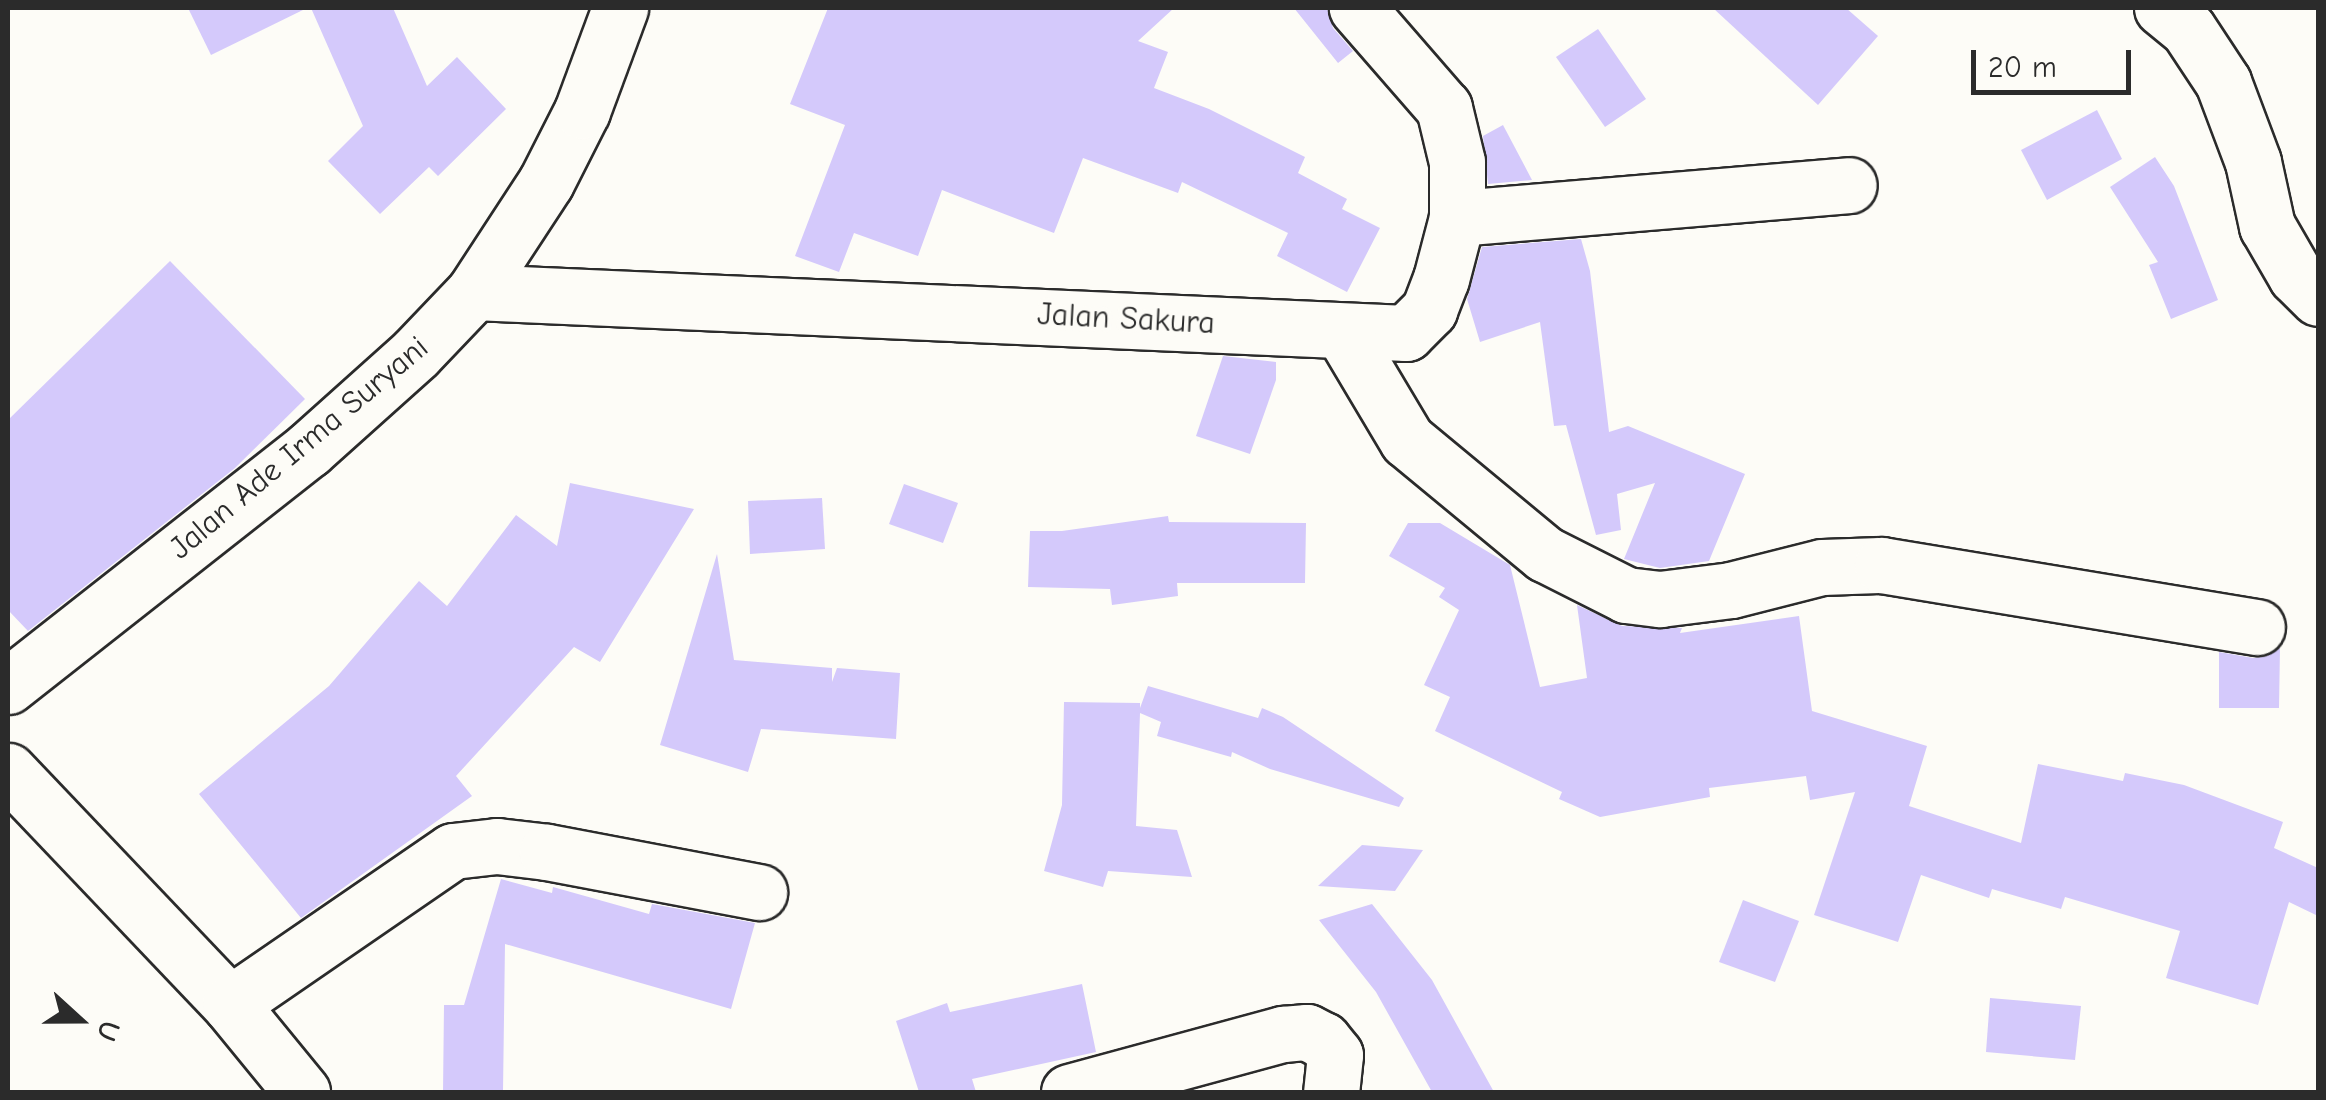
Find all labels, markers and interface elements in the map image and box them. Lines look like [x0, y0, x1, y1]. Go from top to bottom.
scale bar [1976, 30, 2136, 92]
text: 20 m [1988, 50, 2057, 85]
street label: Jalan Sakura [1036, 295, 1216, 343]
street label: Jalan Ade Irma Suryani [162, 328, 436, 568]
north arrow [30, 970, 130, 1070]
text: U [90, 1016, 126, 1045]

